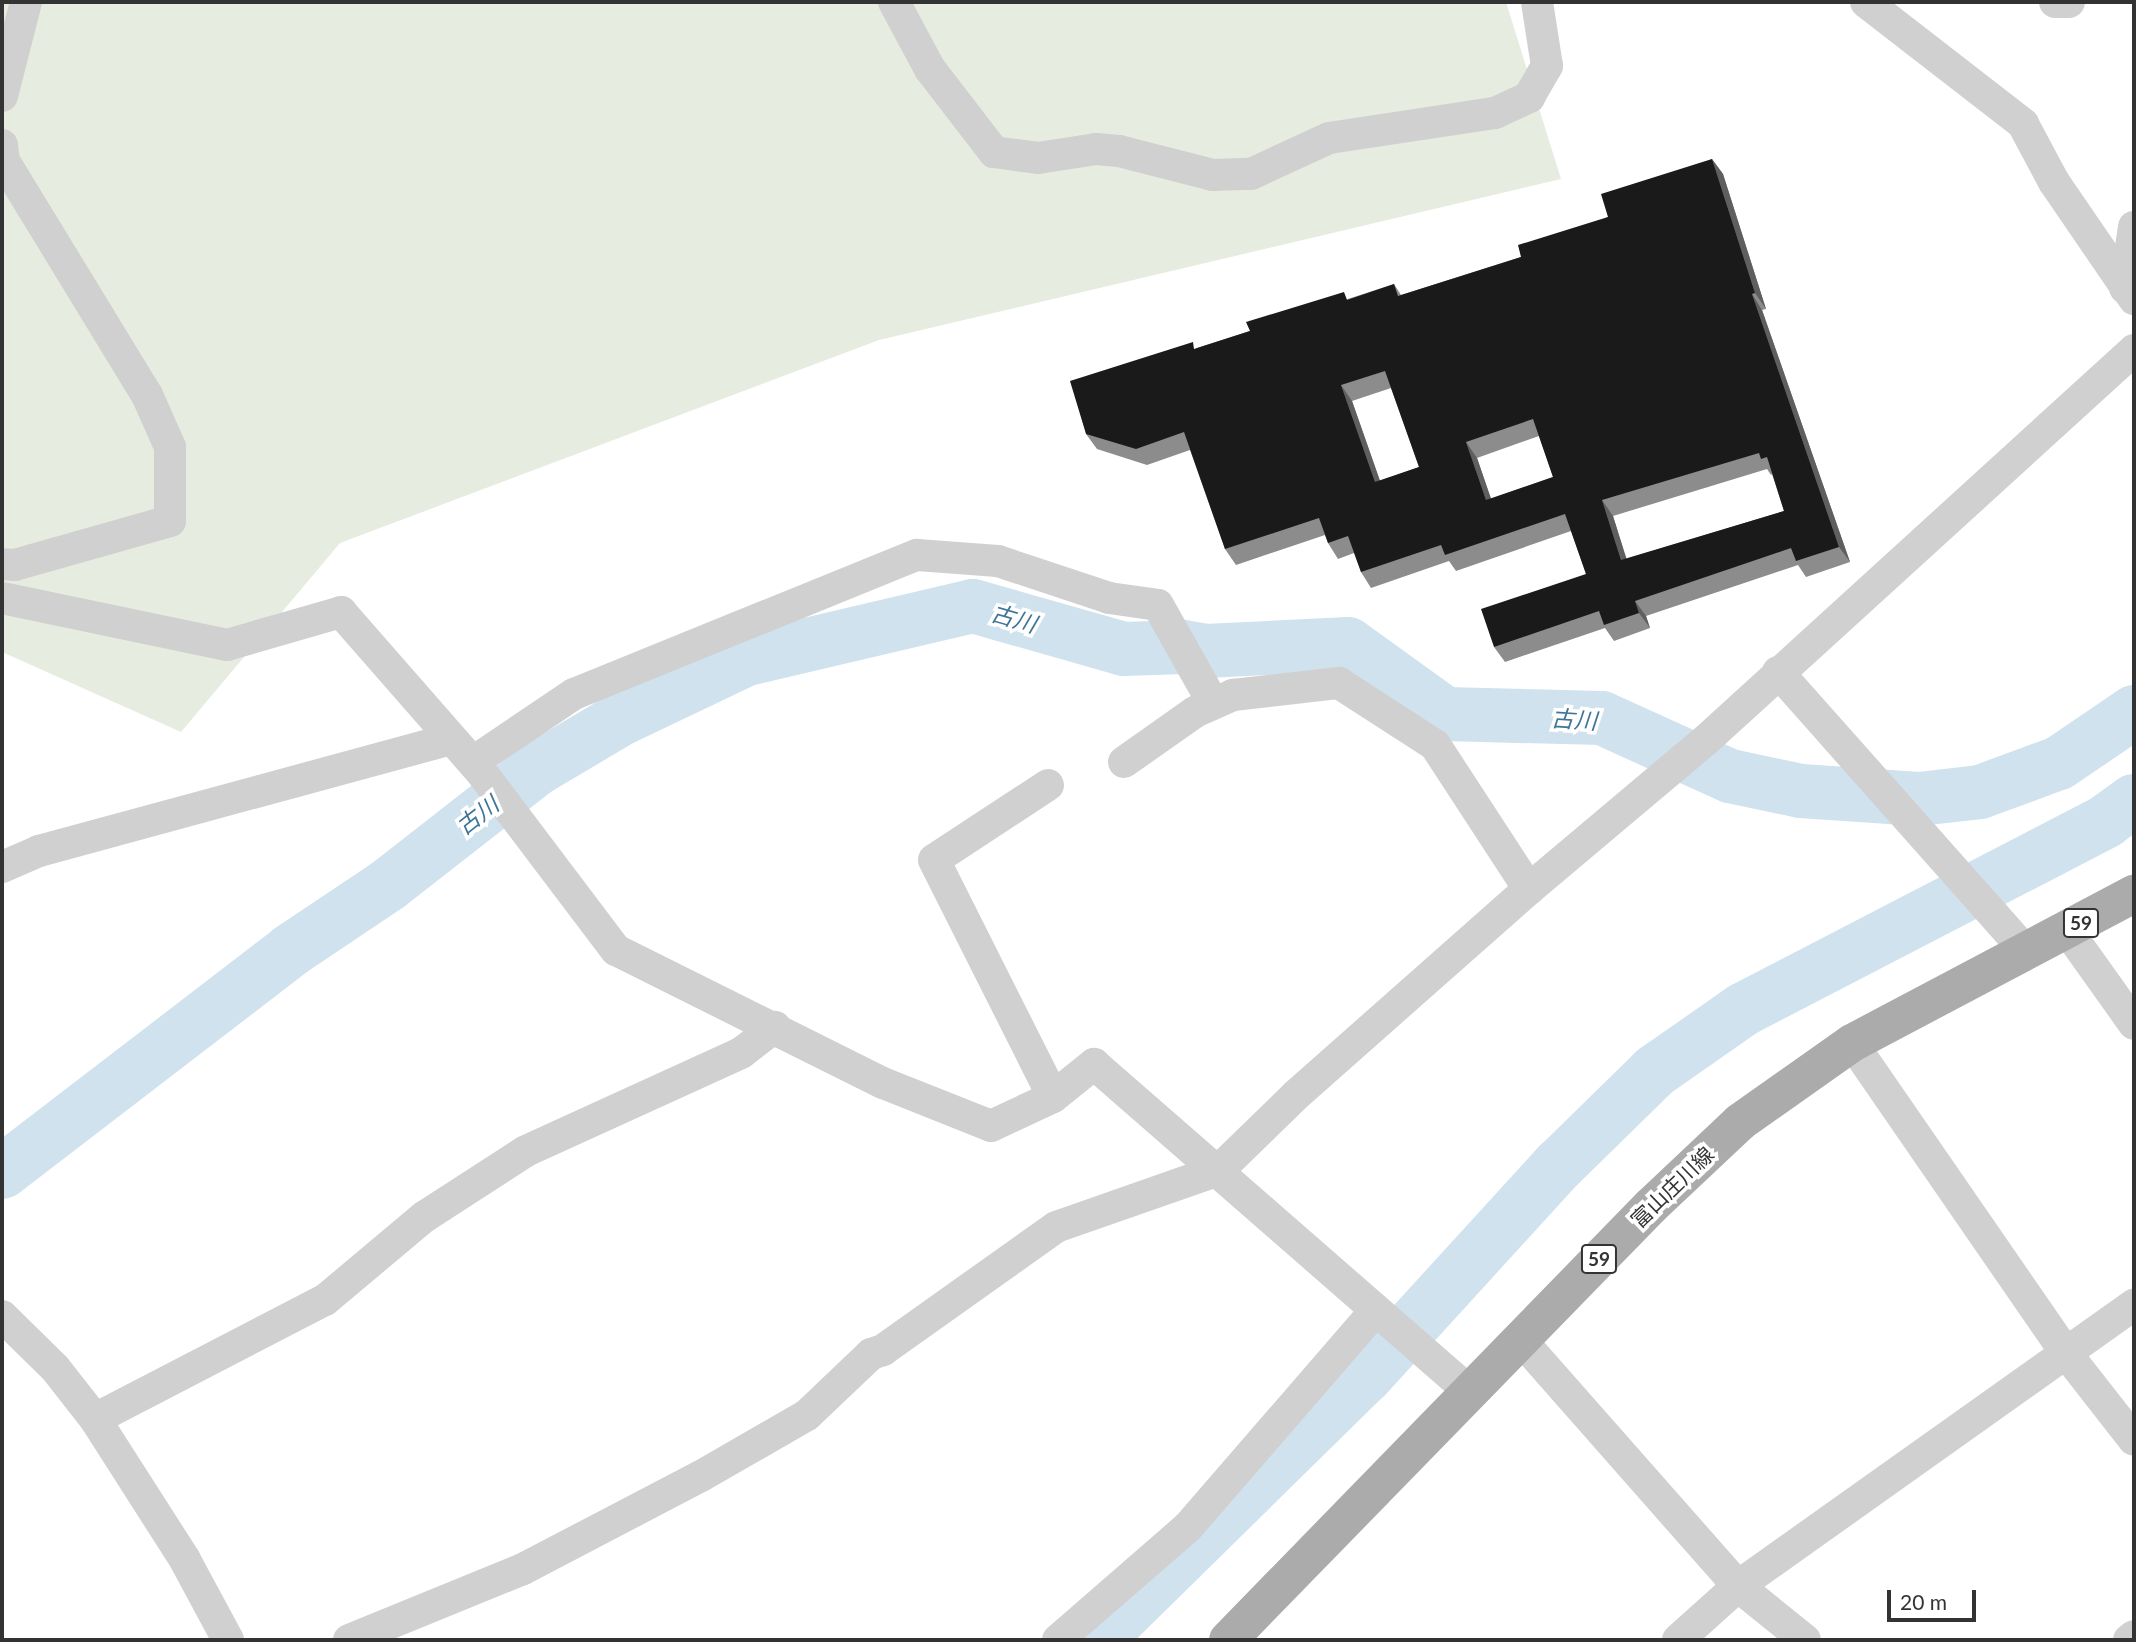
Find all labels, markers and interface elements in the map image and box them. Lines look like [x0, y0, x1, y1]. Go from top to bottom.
water label: 古川 [988, 598, 1040, 638]
water label: 古川 [1550, 704, 1598, 734]
water label: 古川 [450, 790, 504, 840]
road number: 59 [2062, 908, 2100, 939]
street label: 富山庄川線 [1625, 1141, 1719, 1233]
road number: 59 [1580, 1244, 1618, 1274]
scale bar [1891, 1576, 1980, 1620]
text: 20 m [1900, 1589, 1947, 1614]

